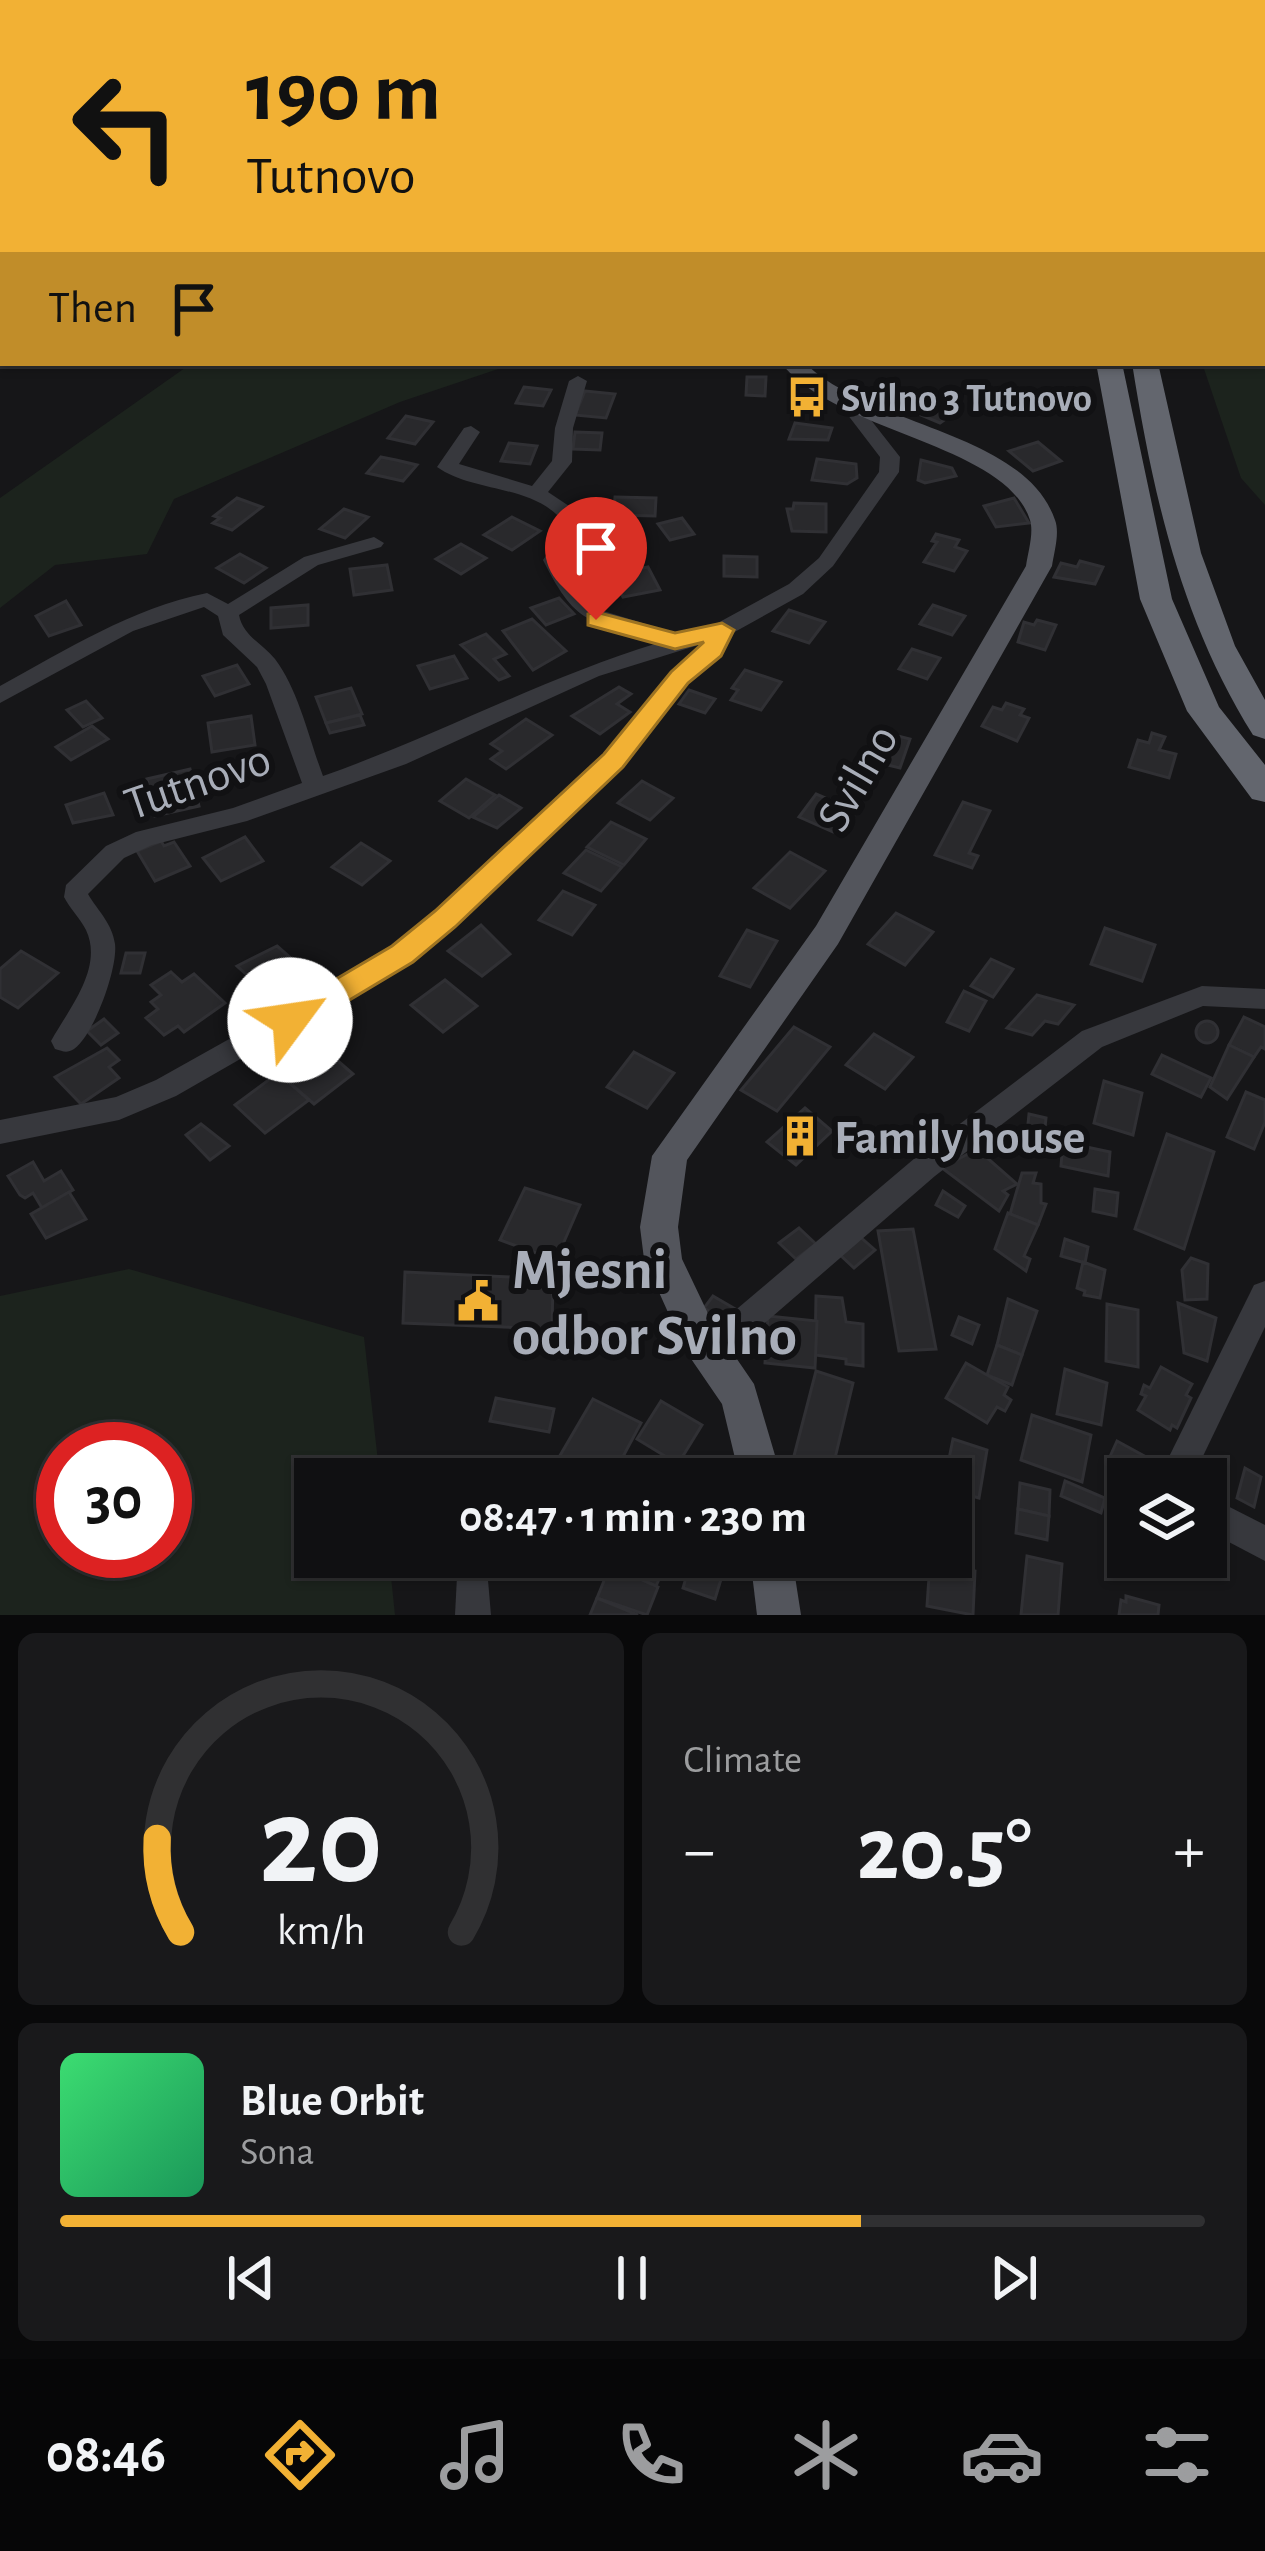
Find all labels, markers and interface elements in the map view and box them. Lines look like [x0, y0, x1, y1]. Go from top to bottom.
icon: left [48, 48, 204, 204]
text: 190 m [246, 52, 441, 136]
text: Tutnovo [246, 150, 415, 204]
icon: arrive [161, 276, 227, 342]
text: Then [48, 286, 137, 331]
bus stop icon: Svilno 3 Tutnovo [784, 374, 830, 420]
place label: Svilno 3 Tutnovo [841, 380, 1092, 419]
pin [545, 497, 647, 620]
icon: arrive [563, 515, 629, 581]
street label: Svilno [809, 717, 908, 840]
street label: Tutnovo [119, 736, 277, 830]
position arrow [227, 957, 353, 1083]
building icon: Family house [777, 1113, 823, 1159]
place label: Family house [834, 1115, 1086, 1163]
place label: Mjesni odbor Svilno [512, 1242, 797, 1365]
public building icon: Mjesni odbor Svilno [455, 1278, 501, 1324]
speed limit sign: 30 [36, 1422, 192, 1578]
map controls [1107, 1458, 1227, 1578]
button: layers [1107, 1458, 1227, 1578]
text: 08:47 · 1 min · 230 m [459, 1495, 807, 1540]
text: Climate [684, 1741, 802, 1780]
text: 20 [259, 1781, 383, 1906]
text: 20.5° [857, 1806, 1032, 1896]
text: − [684, 1818, 715, 1884]
text: + [1173, 1818, 1205, 1884]
text: km/h [277, 1910, 365, 1953]
text: Blue Orbit [240, 2079, 424, 2124]
text: Sona [240, 2133, 315, 2172]
icon: previous [218, 2245, 284, 2311]
icon: pause [599, 2245, 665, 2311]
icon: next [981, 2245, 1047, 2311]
icon: directions [258, 2413, 342, 2497]
icon: music [433, 2413, 517, 2497]
icon: phone [609, 2413, 693, 2497]
icon: climate [784, 2413, 868, 2497]
icon: car [960, 2413, 1044, 2497]
icon: filters [1135, 2413, 1219, 2497]
text: 08:46 [46, 2428, 166, 2482]

